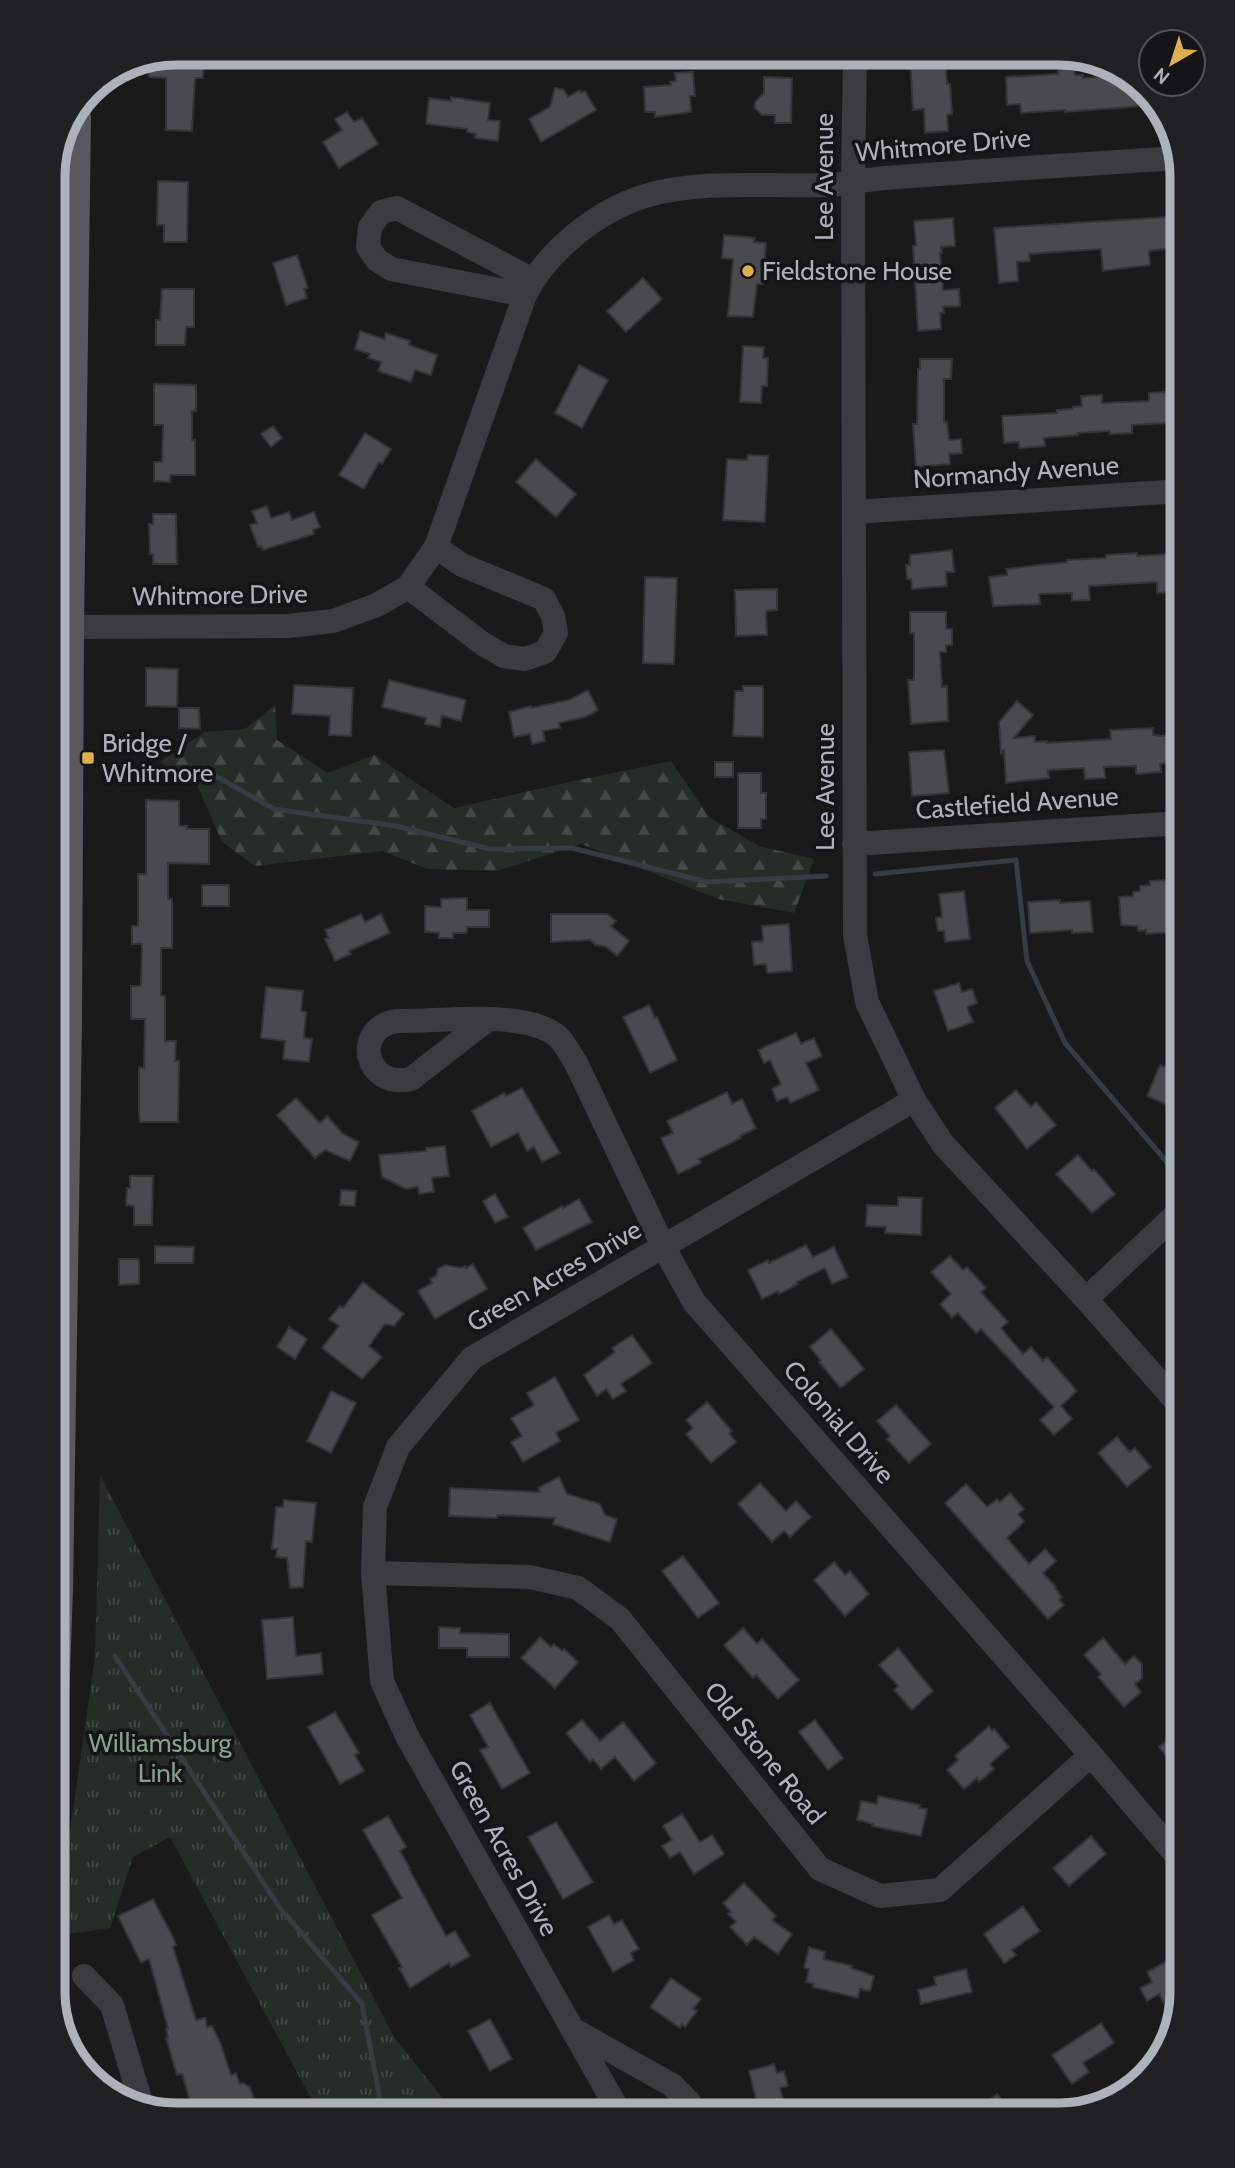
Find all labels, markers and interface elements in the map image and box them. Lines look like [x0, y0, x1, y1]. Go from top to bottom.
north arrow [1137, 28, 1207, 98]
text: N [1149, 63, 1174, 89]
street label: Lee Avenue [808, 113, 840, 241]
street label: Whitmore Drive [854, 121, 1032, 169]
place label: Fieldstone House [762, 255, 952, 287]
marker: Fieldstone House [740, 263, 756, 279]
street label: Normandy Avenue [912, 449, 1120, 495]
street label: Whitmore Drive [132, 577, 308, 613]
street label: Lee Avenue [809, 723, 841, 851]
place label: Bridge / Whitmore [102, 727, 213, 789]
marker: Bridge / Whitmore [80, 750, 96, 766]
street label: Castlefield Avenue [914, 780, 1120, 826]
street label: Green Acres Drive [461, 1213, 647, 1339]
street label: Colonial Drive [777, 1354, 901, 1490]
street label: Old Stone Road [698, 1675, 832, 1831]
park label: Williamsburg Link [89, 1727, 232, 1789]
street label: Green Acres Drive [443, 1755, 565, 1941]

